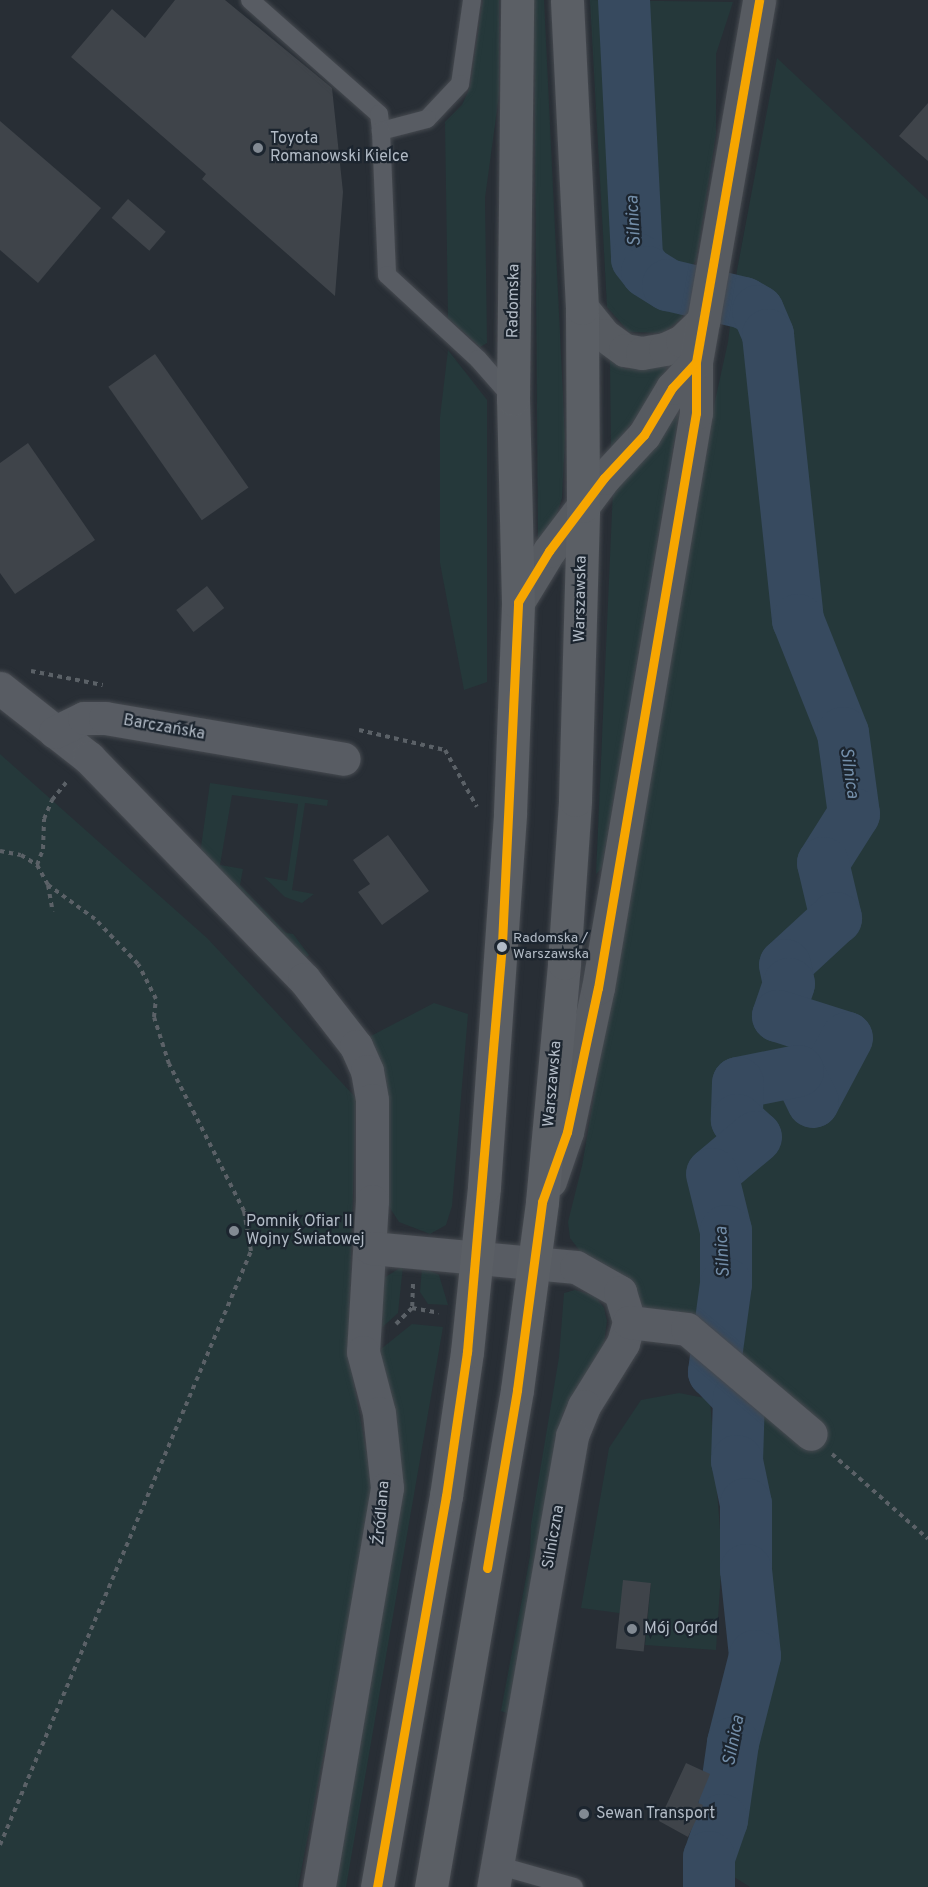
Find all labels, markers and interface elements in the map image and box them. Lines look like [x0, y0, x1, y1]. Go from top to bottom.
place label: Toyota Romanowski Kielce [270, 129, 409, 167]
marker: Toyota Romanowski Kielce [251, 141, 265, 155]
water label: Silnica [623, 195, 647, 247]
street label: Radomska [504, 264, 524, 338]
street label: Warszawska [571, 555, 591, 643]
street label: Barczańska [122, 711, 206, 745]
water label: Silnica [834, 746, 862, 800]
place label: Radomska / Warszawska [513, 931, 589, 964]
marker: Radomska / Warszawska [496, 941, 508, 953]
street label: Warszawska [540, 1040, 566, 1128]
place label: Pomnik Ofiar II Wojny Światowej [246, 1212, 365, 1250]
marker: Pomnik Ofiar II Wojny Światowej [227, 1224, 241, 1238]
water label: Silnica [712, 1226, 736, 1278]
street label: Źródlana [370, 1480, 394, 1546]
street label: Silniczna [539, 1504, 569, 1570]
place label: Mój Ogród [644, 1619, 718, 1639]
marker: Mój Ogród [625, 1622, 639, 1636]
water label: Silnica [720, 1714, 750, 1768]
place label: Sewan Transport [596, 1804, 716, 1824]
marker: Sewan Transport [577, 1807, 591, 1821]

